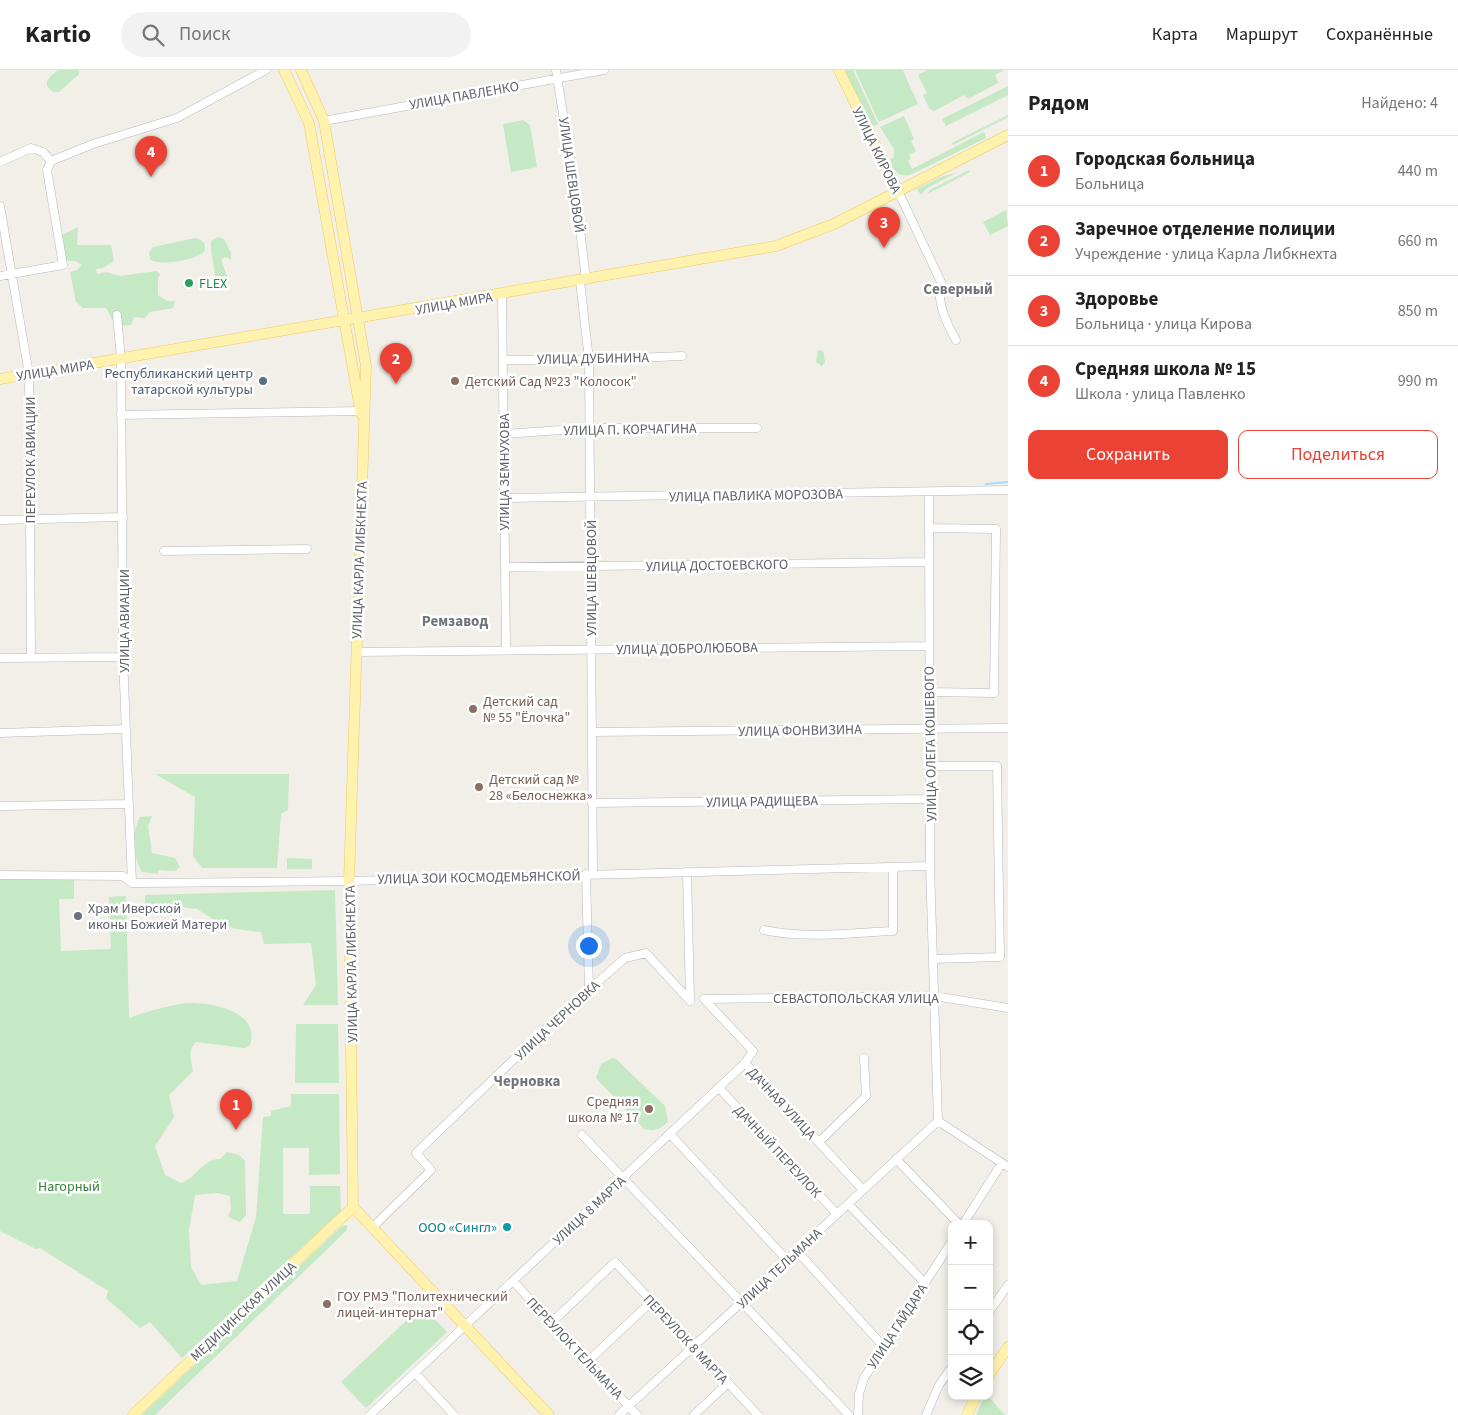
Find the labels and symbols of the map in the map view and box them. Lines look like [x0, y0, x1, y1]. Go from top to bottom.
street label: УЛИЦА ПАВЛЕНКО [408, 76, 521, 115]
street label: УЛИЦА КИРОВА [846, 104, 906, 197]
street label: УЛИЦА ШЕВЦОВОЙ [553, 116, 589, 234]
pin: 4 [135, 136, 167, 177]
pin: 3 [868, 207, 900, 248]
place label: FLEX [199, 274, 227, 294]
marker: FLEX [183, 277, 195, 289]
district label: Северный [923, 279, 993, 300]
street label: УЛИЦА МИРА [414, 287, 495, 321]
pin: 2 [380, 343, 412, 384]
street label: УЛИЦА ДУБИНИНА [537, 348, 650, 370]
street label: УЛИЦА МИРА [15, 355, 96, 387]
place label: Республиканский центр татарской культуры [104, 364, 253, 400]
place label: Детский Сад №23 "Колосок" [465, 372, 637, 392]
marker: Республиканский центр татарской культуры [257, 375, 269, 387]
marker: Детский Сад №23 "Колосок" [449, 375, 461, 387]
street label: ПЕРЕУЛОК АВИАЦИИ [21, 396, 41, 524]
street label: УЛИЦА ЗЕМНУХОВА [495, 413, 515, 531]
street label: УЛИЦА П. КОРЧАГИНА [563, 419, 697, 441]
street label: УЛИЦА КАРЛА ЛИБКНЕХТА [347, 481, 373, 639]
street label: УЛИЦА ПАВЛИКА МОРОЗОВА [669, 484, 844, 508]
street label: УЛИЦА ШЕВЦОВОЙ [582, 520, 602, 636]
street label: УЛИЦА ДОСТОЕВСКОГО [646, 555, 789, 577]
street label: УЛИЦА АВИАЦИИ [115, 569, 135, 673]
district label: Ремзавод [422, 611, 488, 632]
street label: УЛИЦА ДОБРОЛЮБОВА [616, 638, 758, 660]
street label: УЛИЦА ОЛЕГА КОШЕВОГО [920, 666, 942, 822]
place label: Детский сад № 55 "Ёлочка" [483, 692, 570, 728]
marker: Детский сад № 55 "Ёлочка" [467, 703, 479, 715]
street label: УЛИЦА ФОНВИЗИНА [738, 720, 862, 742]
place label: Детский сад № 28 «Белоснежка» [489, 770, 592, 806]
marker: Детский сад № 28 «Белоснежка» [473, 781, 485, 793]
street label: УЛИЦА РАДИЩЕВА [706, 791, 819, 813]
street label: УЛИЦА ЗОИ КОСМОДЕМЬЯНСКОЙ [377, 866, 581, 890]
street label: УЛИЦА КАРЛА ЛИБКНЕХТА [341, 885, 363, 1043]
place label: Храм Иверской иконы Божией Матери [88, 899, 227, 935]
marker: Храм Иверской иконы Божией Матери [72, 910, 84, 922]
your location [576, 933, 602, 959]
street label: УЛИЦА ЧЕРНОВКА [511, 976, 605, 1065]
street label: СЕВАСТОПОЛЬСКАЯ УЛИЦА [773, 989, 939, 1009]
street label: ДАЧНАЯ УЛИЦА [742, 1063, 820, 1145]
district label: Черновка [494, 1071, 560, 1092]
pin: 1 [220, 1089, 252, 1130]
place label: Средняя школа № 17 [568, 1092, 639, 1128]
street label: ДАЧНЫЙ ПЕРЕУЛОК [729, 1101, 826, 1203]
marker: Средняя школа № 17 [643, 1103, 655, 1115]
street label: УЛИЦА 8 МАРТА [549, 1171, 631, 1250]
park label: Нагорный [38, 1177, 100, 1197]
place label: ООО «Сингл» [418, 1218, 497, 1238]
marker: ООО «Сингл» [501, 1221, 513, 1233]
street label: УЛИЦА ТЕЛЬМАНА [733, 1224, 827, 1314]
street label: МЕДИЦИНСКАЯ УЛИЦА [186, 1257, 301, 1366]
street label: УЛИЦА ГАЙДАРА [863, 1280, 933, 1373]
place label: ГОУ РМЭ "Политехнический лицей-интернат" [337, 1287, 508, 1323]
street label: ПЕРЕУЛОК 8 МАРТА [638, 1290, 733, 1389]
street label: ПЕРЕУЛОК ТЕЛЬМАНА [521, 1293, 627, 1405]
marker: ГОУ РМЭ "Политехнический лицей-интернат" [321, 1298, 333, 1310]

